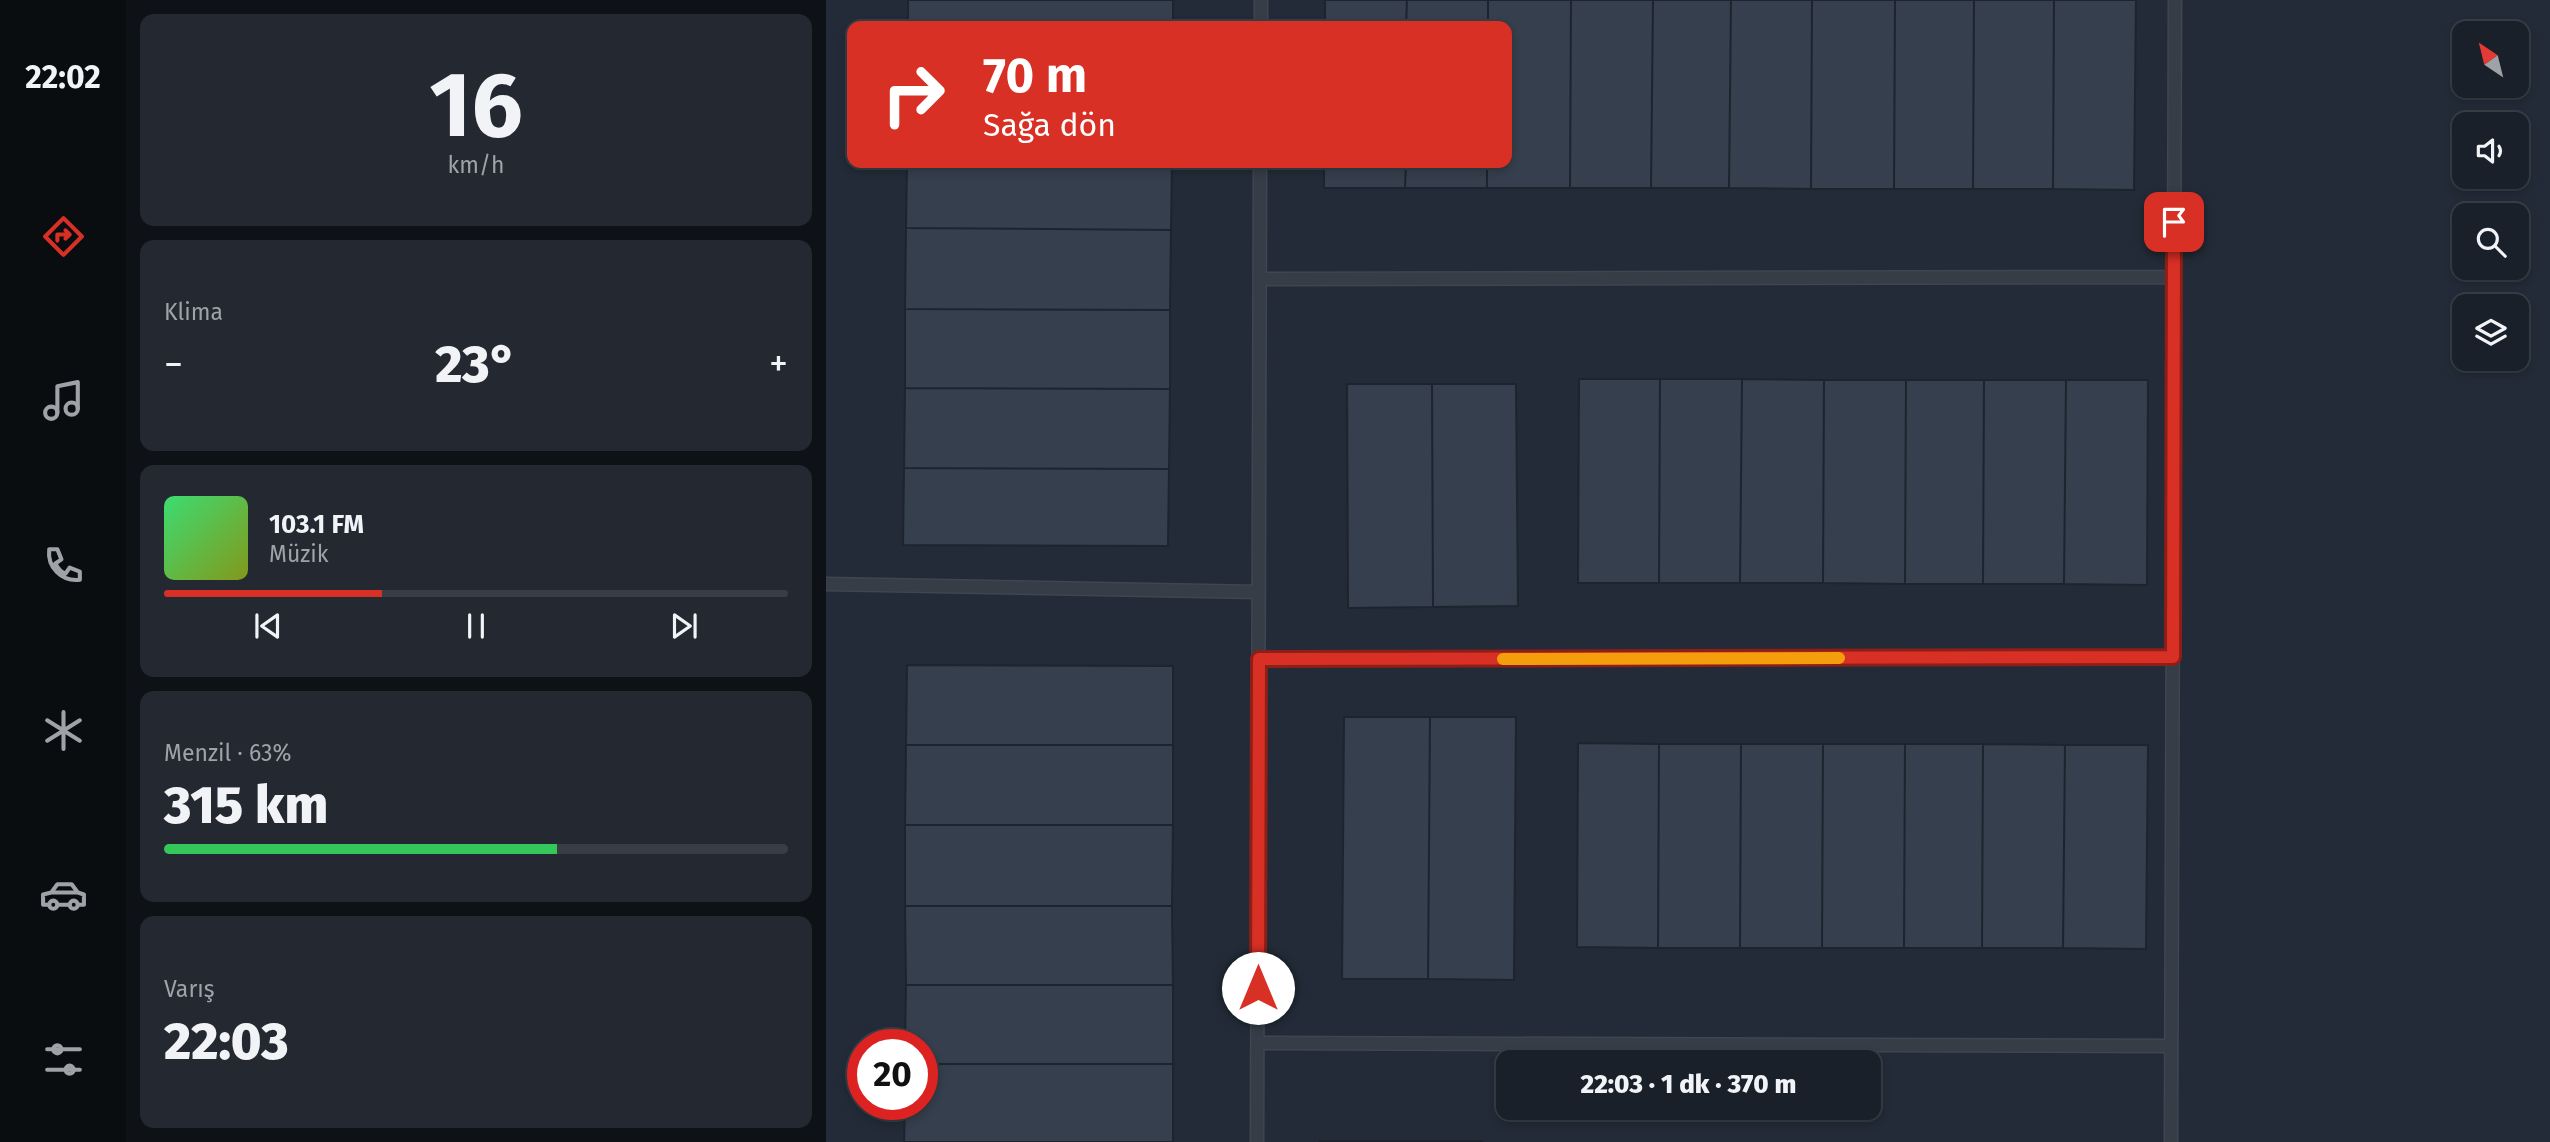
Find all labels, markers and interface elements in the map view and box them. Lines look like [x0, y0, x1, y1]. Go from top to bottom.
north arrow [2452, 21, 2529, 98]
map controls [2452, 21, 2529, 371]
text: 70 m [983, 46, 1087, 105]
icon: right [868, 49, 959, 140]
text: 16 [429, 51, 523, 160]
text: 22:02 [25, 58, 101, 96]
text: Sağa dön [983, 106, 1116, 144]
button: sound [2452, 112, 2529, 189]
text: km/h [448, 151, 504, 179]
pin [2144, 192, 2204, 252]
icon: arrive [2155, 203, 2193, 241]
button: search [2452, 203, 2529, 280]
icon: directions [39, 212, 88, 261]
button: layers [2452, 294, 2529, 371]
text: Klima [164, 298, 223, 326]
text: 23° [435, 333, 517, 396]
text: − [164, 341, 183, 387]
text: + [769, 341, 788, 387]
icon: music [39, 376, 88, 425]
text: 103.1 FM [269, 509, 364, 540]
text: Müzik [269, 540, 329, 568]
icon: phone [39, 541, 88, 590]
icon: previous [249, 607, 287, 645]
icon: pause [457, 607, 495, 645]
icon: next [665, 607, 703, 645]
icon: climate [39, 706, 88, 755]
text: Menzil · 63% [164, 739, 291, 767]
text: 315 km [164, 774, 328, 837]
icon: car [39, 870, 88, 919]
position arrow [1221, 951, 1295, 1025]
text: Varış [164, 975, 215, 1003]
text: 22:03 [164, 1010, 289, 1073]
speed limit sign: 20 [847, 1029, 938, 1120]
icon: filters [39, 1035, 88, 1084]
text: 22:03 · 1 dk · 370 m [1581, 1069, 1796, 1100]

